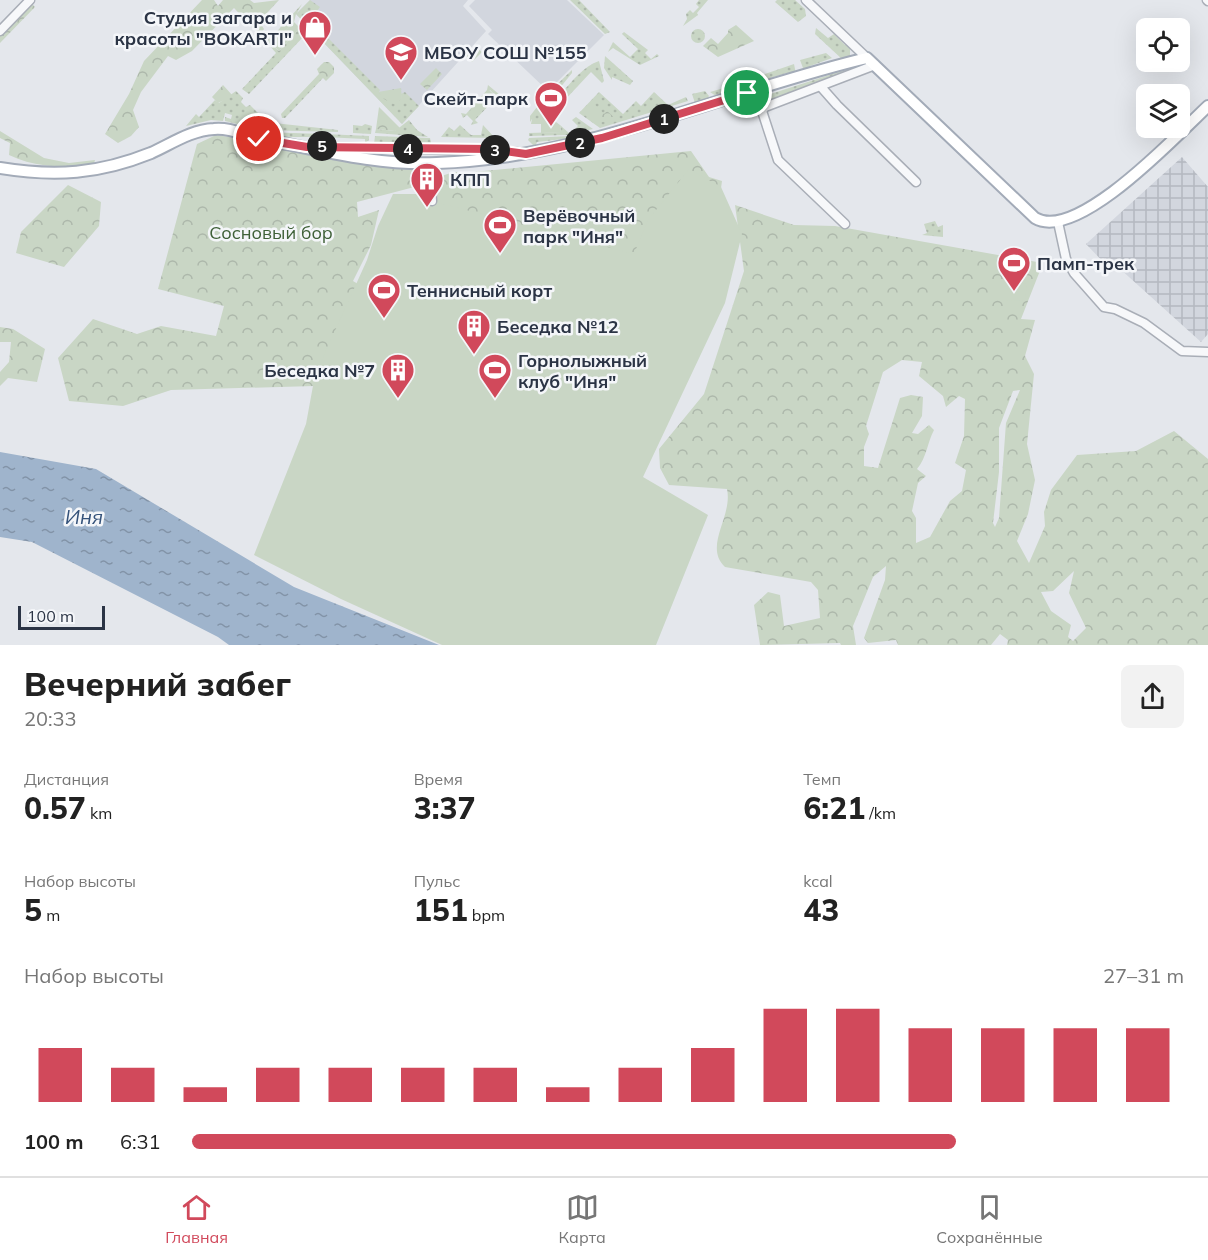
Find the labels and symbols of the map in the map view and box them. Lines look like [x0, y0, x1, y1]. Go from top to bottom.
place label: Студия загара и красоты "BOKARTI" [115, 6, 292, 50]
shop icon: Студия загара и красоты "BOKARTI" [297, 9, 333, 56]
school or university icon: МБОУ СОШ №155 [383, 34, 419, 81]
place label: МБОУ СОШ №155 [424, 41, 587, 64]
pin [721, 67, 772, 118]
sports icon: Скейт-парк [533, 80, 569, 127]
place label: Скейт-парк [423, 87, 529, 110]
pin: 1 [649, 104, 679, 134]
pin [233, 113, 284, 164]
pin: 2 [565, 128, 595, 158]
pin: 5 [307, 131, 337, 161]
pin: 4 [393, 134, 423, 164]
pin: 3 [480, 135, 510, 165]
building icon: КПП [409, 161, 445, 208]
place label: КПП [450, 168, 490, 191]
place label: Верёвочный парк "Иня" [523, 204, 635, 248]
sports icon: Верёвочный парк "Иня" [482, 207, 518, 254]
park label: Сосновый бор [209, 221, 333, 244]
sports icon: Памп-трек [996, 245, 1032, 292]
place label: Памп-трек [1037, 252, 1135, 275]
sports icon: Теннисный корт [366, 272, 402, 319]
place label: Теннисный корт [407, 279, 552, 302]
building icon: Беседка №12 [456, 308, 492, 355]
place label: Беседка №12 [497, 315, 619, 338]
place label: Горнолыжный клуб "Иня" [518, 349, 647, 393]
building icon: Беседка №7 [380, 352, 416, 399]
sports icon: Горнолыжный клуб "Иня" [477, 352, 513, 399]
place label: Беседка №7 [264, 359, 375, 382]
water label: Иня [65, 504, 103, 529]
scale bar [18, 603, 105, 630]

